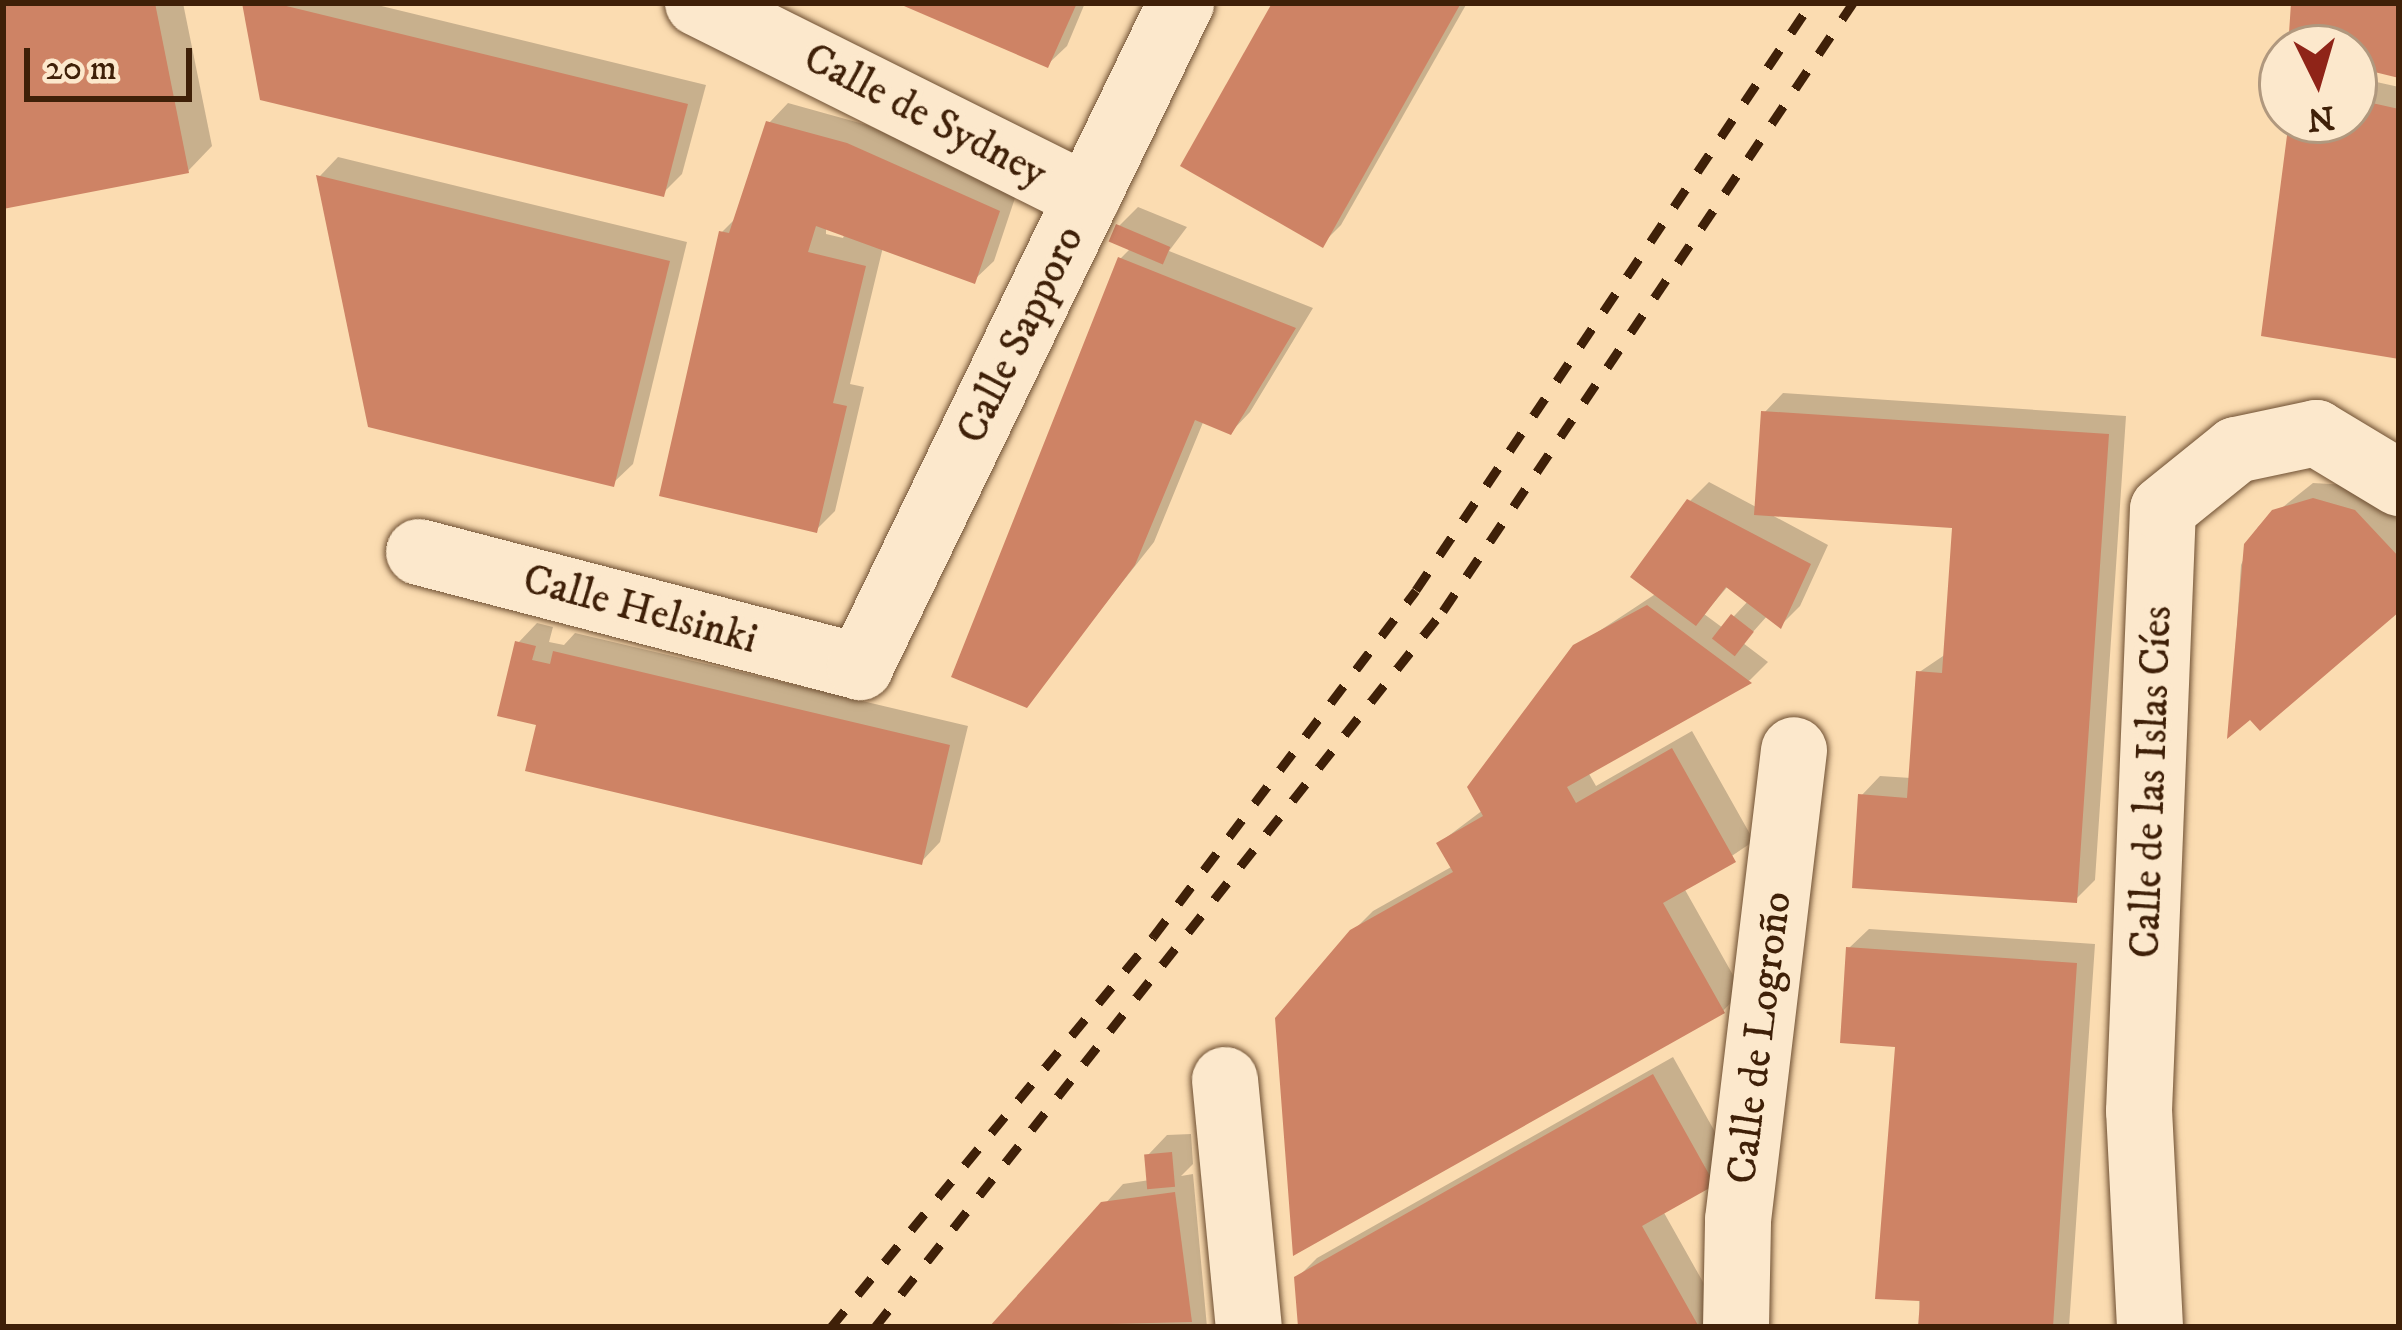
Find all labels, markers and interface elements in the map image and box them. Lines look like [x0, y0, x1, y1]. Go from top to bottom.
scale bar [30, 24, 198, 98]
north arrow [2258, 24, 2378, 144]
street label: Calle de Sydney [795, 33, 1055, 199]
text: 20 m [45, 46, 117, 91]
text: N [2306, 96, 2336, 139]
street label: Calle Sapporo [947, 218, 1095, 452]
street label: Calle Helsinki [517, 555, 763, 665]
street label: Calle de las Islas Cíes [2121, 605, 2183, 959]
street label: Calle de Logroño [1717, 889, 1803, 1187]

